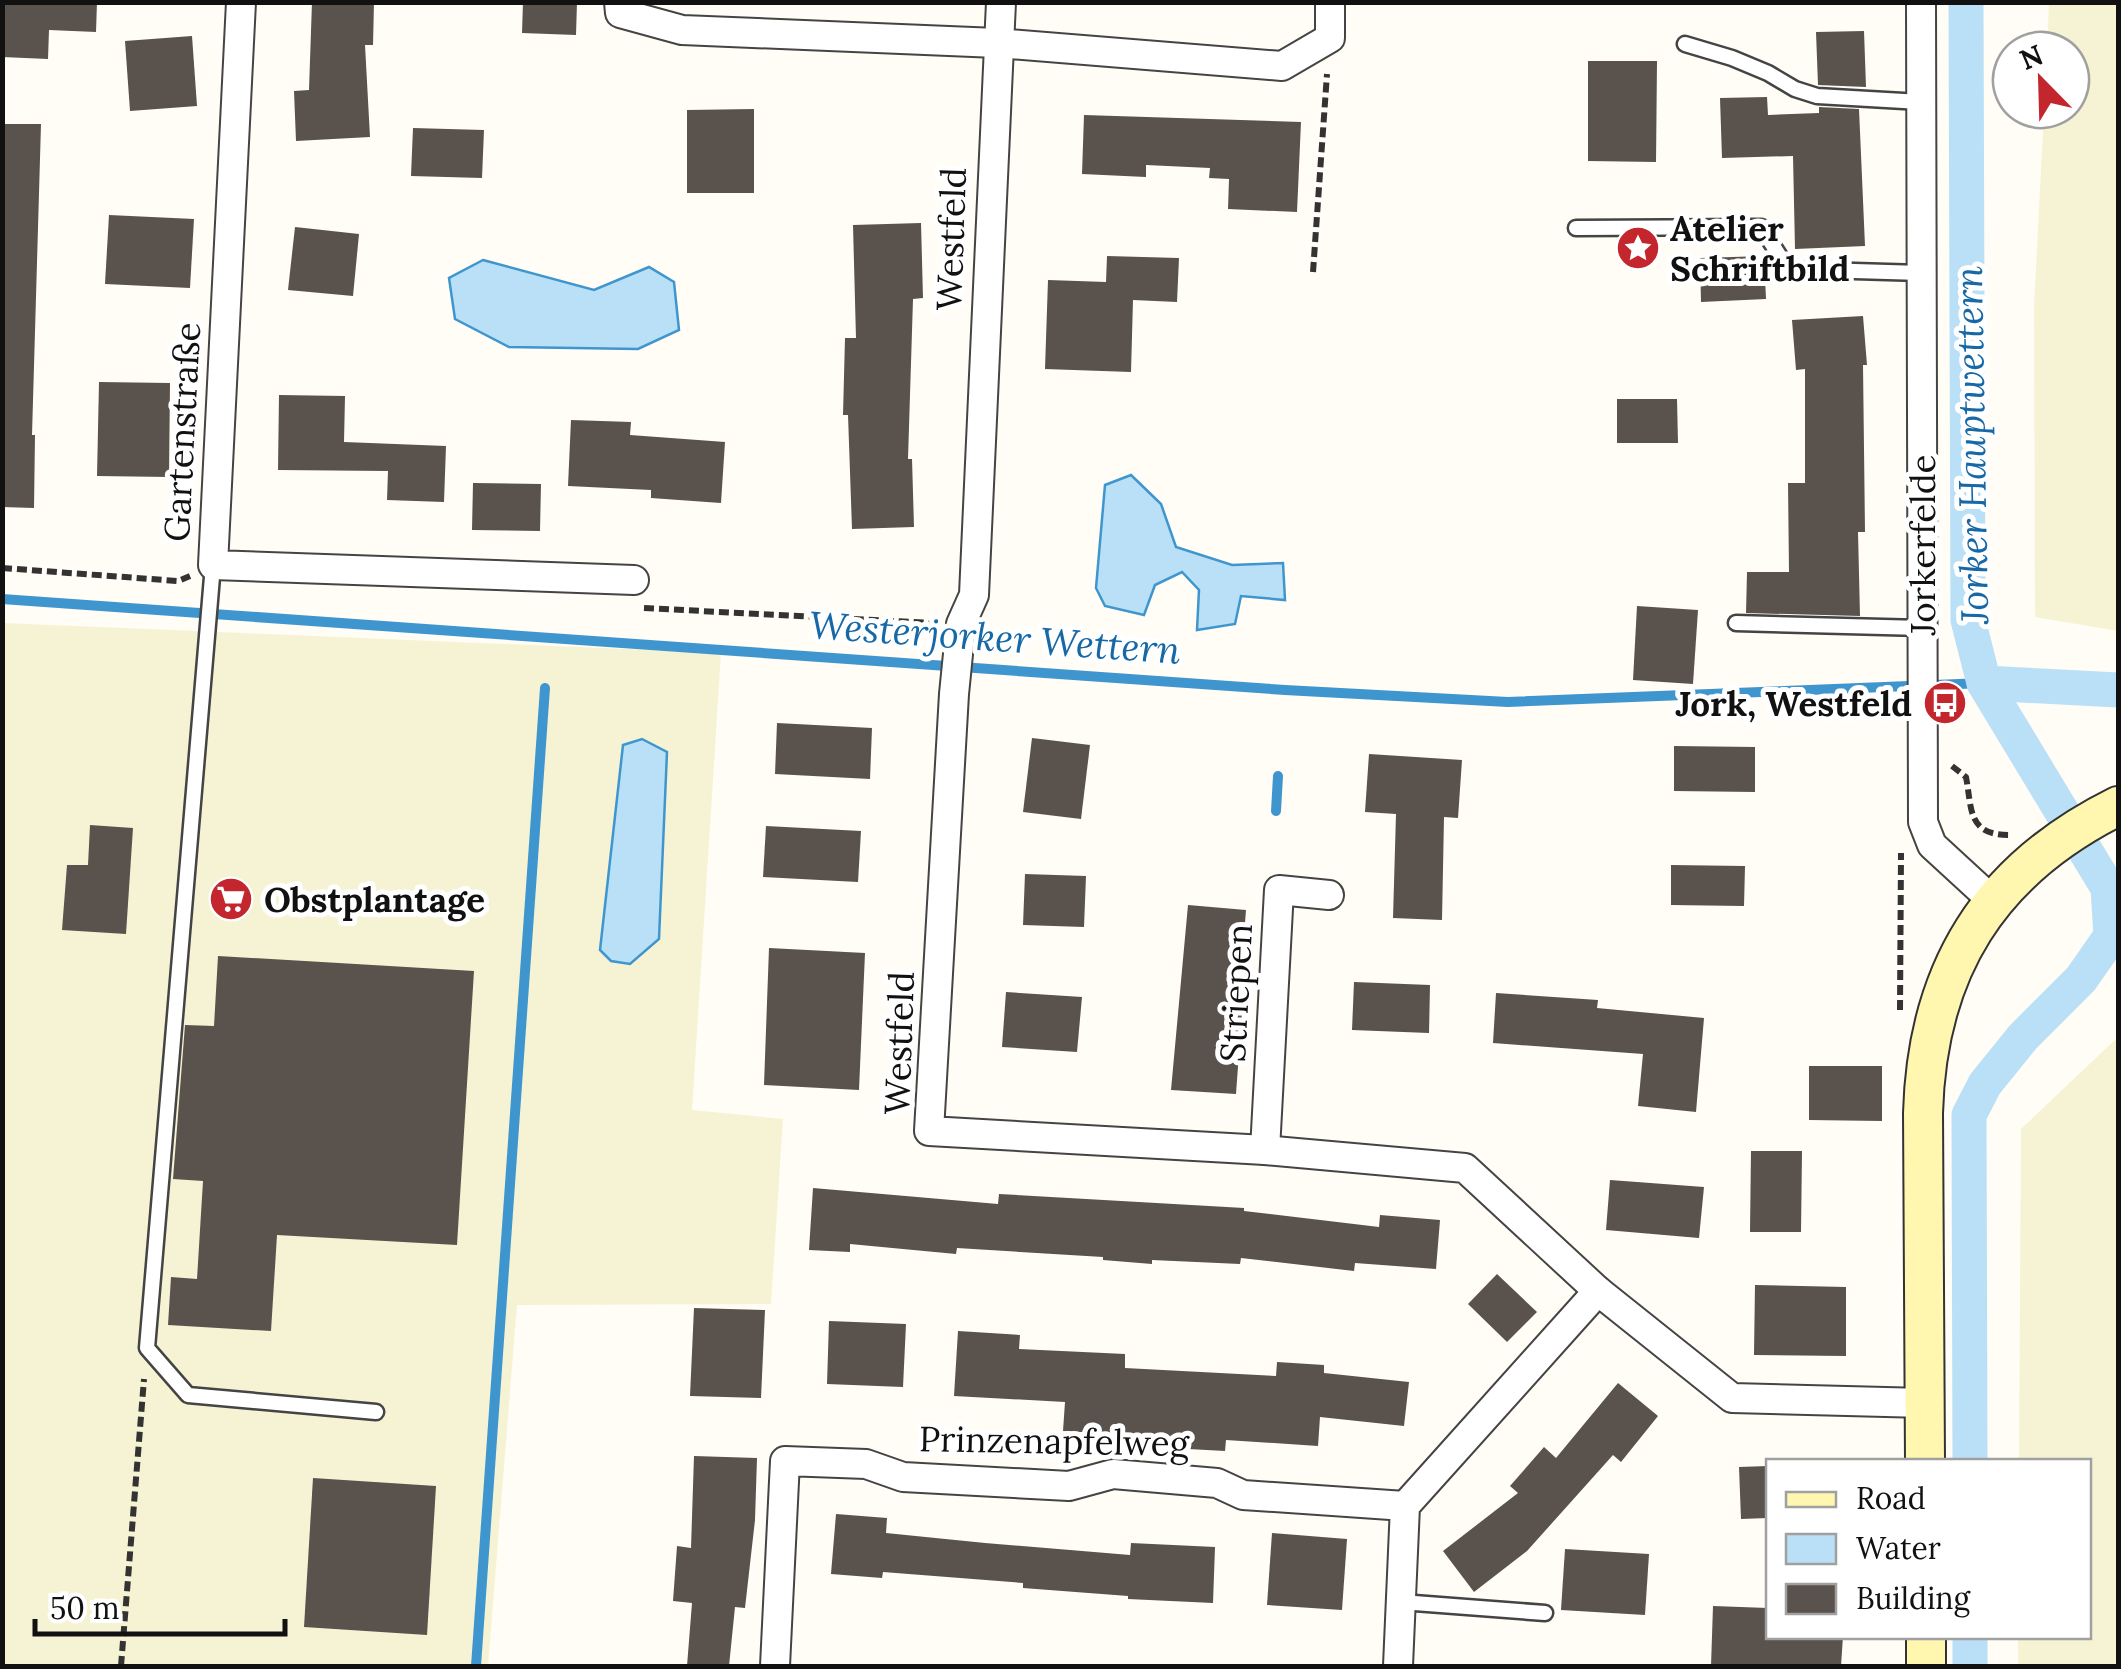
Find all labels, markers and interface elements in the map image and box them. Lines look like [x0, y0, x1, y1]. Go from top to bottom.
north arrow [1991, 30, 2091, 130]
text: N [2014, 36, 2048, 78]
street label: Westfeld [926, 167, 976, 311]
place label: Atelier Schriftbild [1670, 206, 1850, 291]
place icon: Atelier Schriftbild [1615, 225, 1661, 271]
water label: Jorker Hauptwettern [1944, 266, 1998, 625]
street label: Gartenstraße [154, 321, 210, 543]
street label: Jorkerfelde [1900, 454, 1945, 637]
water label: Westerjorker Wettern [808, 600, 1182, 675]
bus stop icon: Jork, Westfeld [1922, 680, 1968, 726]
place label: Jork, Westfeld [1675, 681, 1912, 726]
supermarket icon: Obstplantage [208, 876, 254, 922]
place label: Obstplantage [264, 877, 485, 922]
street label: Striepen [1210, 923, 1262, 1063]
street label: Westfeld [874, 971, 924, 1115]
street label: Prinzenapfelweg [919, 1416, 1190, 1466]
legend [1766, 1459, 2091, 1639]
text: Road [1856, 1479, 1926, 1517]
text: Water [1856, 1529, 1941, 1567]
scale bar [35, 1574, 285, 1636]
text: Building [1856, 1579, 1972, 1618]
text: 50 m [50, 1589, 120, 1627]

